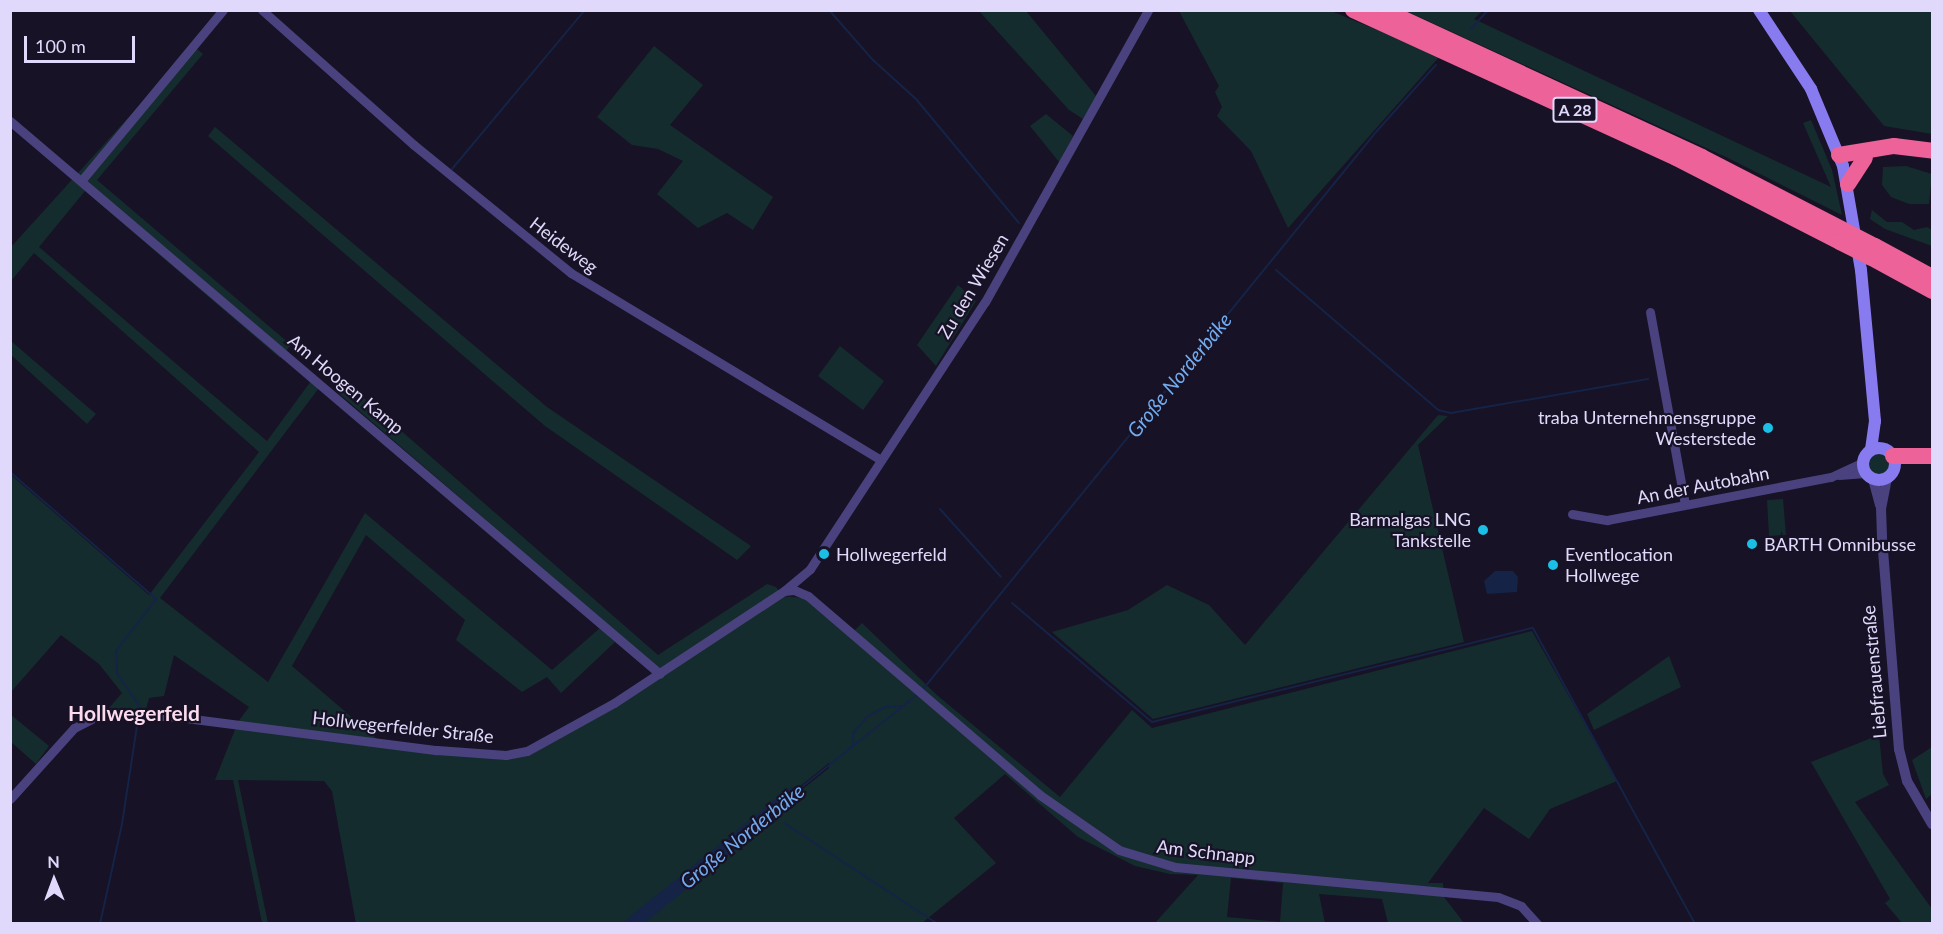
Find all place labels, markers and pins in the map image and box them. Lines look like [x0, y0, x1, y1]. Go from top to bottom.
place label: traba Unternehmensgruppe Westerstede [1538, 407, 1756, 450]
marker: traba Unternehmensgruppe Westerstede [1761, 421, 1775, 435]
place label: Barmalgas LNG Tankstelle [1349, 509, 1471, 552]
marker: Barmalgas LNG Tankstelle [1476, 523, 1490, 537]
place label: BARTH Omnibusse [1764, 533, 1916, 555]
marker: BARTH Omnibusse [1745, 537, 1759, 551]
place label: Hollwegerfeld [836, 543, 947, 565]
place label: Eventlocation Hollwege [1565, 544, 1673, 586]
marker: Hollwegerfeld [817, 547, 831, 561]
marker: Eventlocation Hollwege [1546, 558, 1560, 572]

